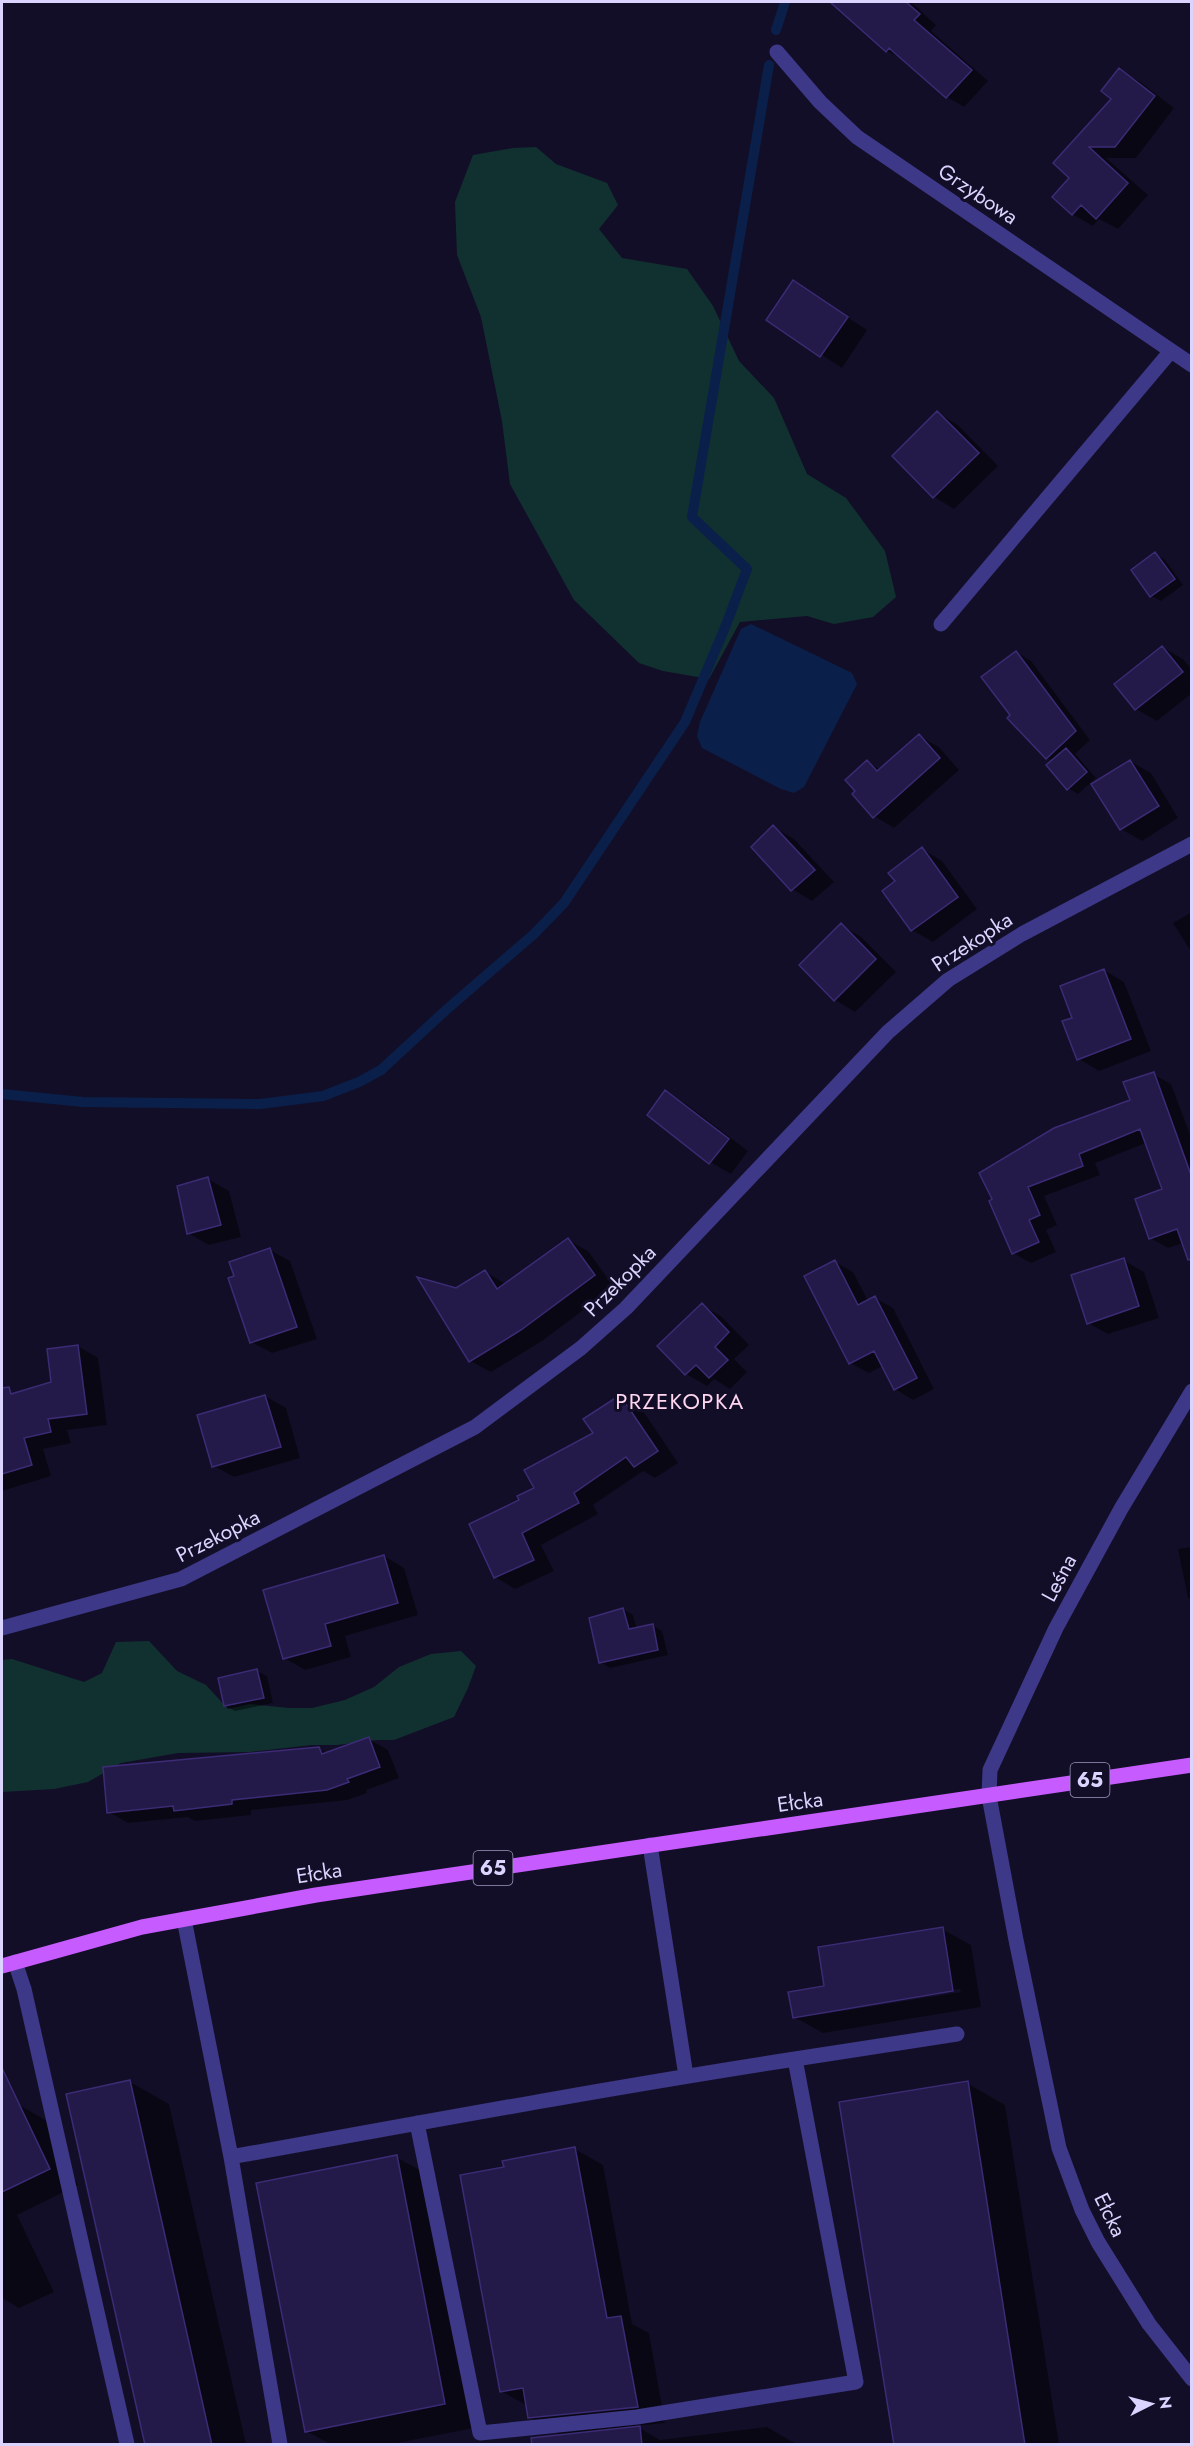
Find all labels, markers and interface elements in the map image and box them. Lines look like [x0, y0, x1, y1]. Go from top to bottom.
street label: Grzybowa [932, 156, 1024, 232]
street label: Przekopka [926, 905, 1018, 979]
street label: Przekopka [577, 1238, 663, 1324]
district label: PRZEKOPKA [615, 1385, 745, 1417]
street label: Przekopka [171, 1502, 265, 1570]
street label: Leśna [1034, 1549, 1084, 1607]
road number: 65 [1070, 1763, 1110, 1797]
street label: Ełcka [775, 1784, 825, 1820]
road number: 65 [474, 1851, 512, 1885]
street label: Ełcka [294, 1855, 344, 1891]
street label: Ełcka [1086, 2188, 1134, 2242]
north arrow [1121, 2374, 1181, 2434]
text: N [1153, 2395, 1178, 2410]

